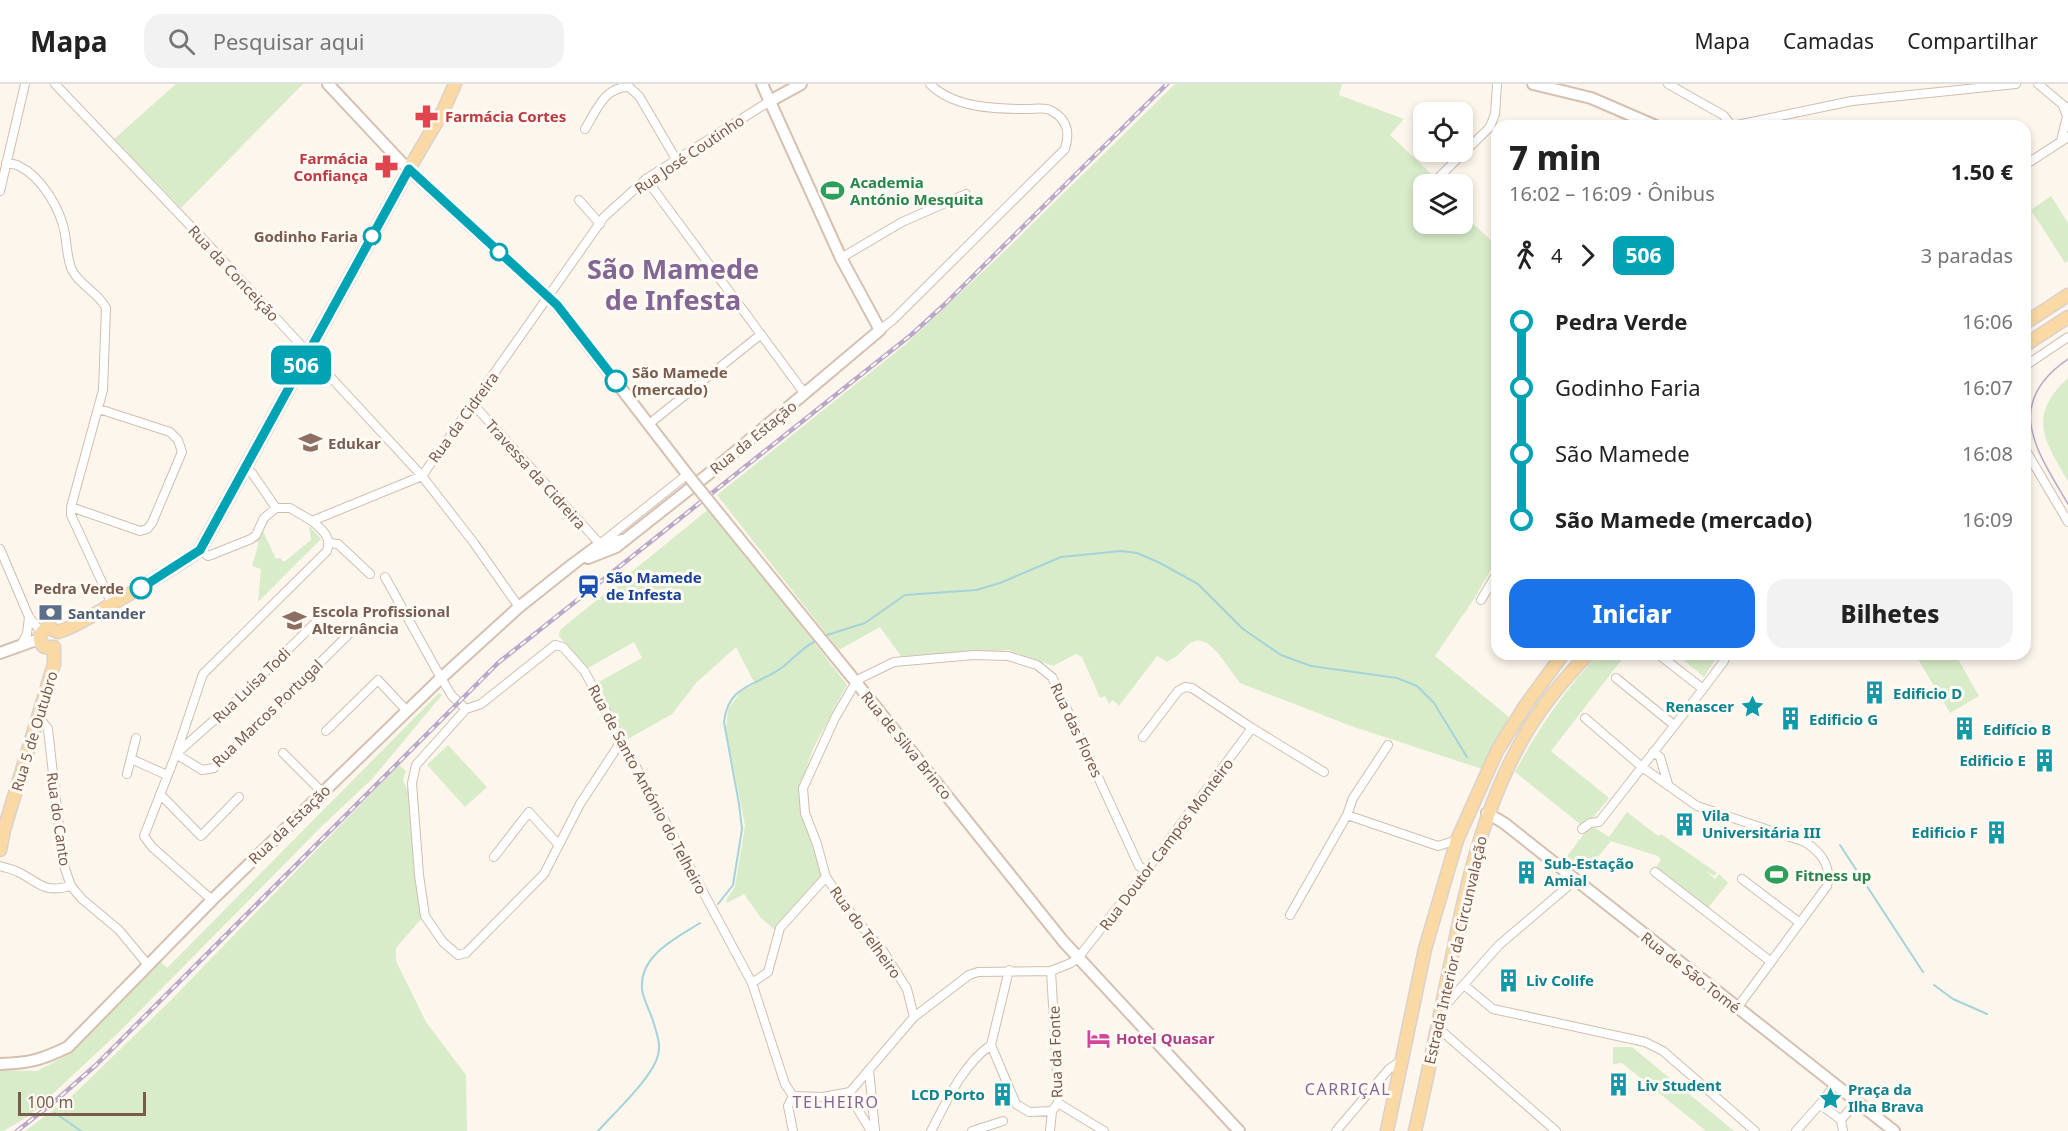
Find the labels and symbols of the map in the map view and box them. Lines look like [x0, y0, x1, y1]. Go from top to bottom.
pharmacy icon: Farmácia Cortes [414, 103, 440, 129]
place label: Farmácia Cortes [445, 106, 566, 126]
street label: Rua José Coutinho [630, 110, 748, 198]
place label: Farmácia Confiança [294, 148, 368, 185]
pharmacy icon: Farmácia Confiança [373, 154, 399, 180]
place label: Academia António Mesquita [850, 172, 983, 209]
sports icon: Academia António Mesquita [819, 178, 845, 204]
street label: Rua da Conceição [184, 221, 284, 325]
place label: Godinho Faria [254, 226, 358, 246]
marker: Godinho Faria [363, 227, 381, 245]
unlabelled marker [490, 243, 508, 261]
district label: São Mamede de Infesta [587, 250, 759, 318]
line badge: 506 [266, 346, 336, 384]
place label: São Mamede (mercado) [632, 362, 728, 399]
street label: Rua da Cidreira [423, 368, 503, 466]
marker: São Mamede (mercado) [605, 370, 627, 392]
street label: Rua da Estação [705, 396, 801, 478]
street label: Travessa da Cidreira [481, 415, 591, 533]
school or university icon: Edukar [297, 430, 323, 456]
place label: Edukar [328, 433, 381, 453]
place label: São Mamede de Infesta [606, 567, 702, 604]
station icon: São Mamede de Infesta [575, 573, 601, 599]
marker: Pedra Verde [130, 577, 152, 599]
place label: Pedra Verde [34, 578, 124, 598]
bank icon: Santander [37, 600, 63, 626]
place label: Escola Profissional Alternância [312, 601, 450, 638]
place label: Santander [68, 603, 146, 623]
school or university icon: Escola Profissional Alternância [281, 607, 307, 633]
street label: Rua Luisa Todi [208, 643, 294, 727]
street label: Rua Marcos Portugal [207, 655, 327, 771]
street label: Rua 5 de Outubro [6, 668, 62, 794]
street label: Rua das Flores [1046, 680, 1108, 780]
building icon: Edificio D [1862, 680, 1888, 706]
street label: Rua de Santo António do Telheiro [584, 681, 712, 897]
place label: Edificio D [1893, 683, 1962, 703]
street label: Rua de Silva Brinco [857, 687, 957, 803]
place icon: Renascer [1739, 693, 1765, 719]
place label: Renascer [1666, 696, 1734, 716]
building icon: Edificio G [1778, 706, 1804, 732]
place label: Edificio G [1809, 709, 1878, 729]
building icon: Edifício B [1952, 716, 1978, 742]
place label: Edifício B [1983, 719, 2051, 739]
building icon: Edificio E [2031, 747, 2057, 773]
place label: Edificio E [1959, 750, 2026, 770]
street label: Rua Doutor Campos Monteiro [1095, 754, 1237, 934]
street label: Rua do Canto [43, 771, 75, 867]
street label: Rua da Estação [244, 780, 334, 868]
place label: Vila Universitária III [1702, 805, 1821, 842]
building icon: Vila Universitária III [1671, 811, 1697, 837]
building icon: Edificio F [1983, 819, 2009, 845]
place label: Edificio F [1912, 822, 1978, 842]
street label: Estrada Interior da Circunvalação [1419, 834, 1491, 1066]
place label: Sub-Estação Amial [1544, 853, 1634, 890]
building icon: Sub-Estação Amial [1513, 859, 1539, 885]
sports icon: Fitness up [1764, 862, 1790, 888]
place label: Fitness up [1795, 865, 1871, 885]
street label: Rua do Telheiro [826, 882, 906, 982]
street label: Rua de São Tomé [1637, 927, 1745, 1017]
building icon: Liv Colife [1495, 967, 1521, 993]
place label: Liv Colife [1526, 970, 1594, 990]
street label: Rua da Fonte [1043, 1005, 1067, 1099]
hotel icon: Hotel Quasar [1085, 1025, 1111, 1051]
place label: Hotel Quasar [1116, 1028, 1215, 1048]
building icon: Liv Student [1606, 1072, 1632, 1098]
place label: Liv Student [1637, 1075, 1722, 1095]
district label: CARRIÇAL [1305, 1078, 1391, 1100]
place label: Praça da Ilha Brava [1848, 1079, 1924, 1116]
building icon: LCD Porto [990, 1081, 1016, 1107]
place label: LCD Porto [911, 1084, 985, 1104]
place icon: Praça da Ilha Brava [1817, 1085, 1843, 1111]
scale bar [18, 1089, 146, 1116]
district label: TELHEIRO [793, 1091, 879, 1113]

